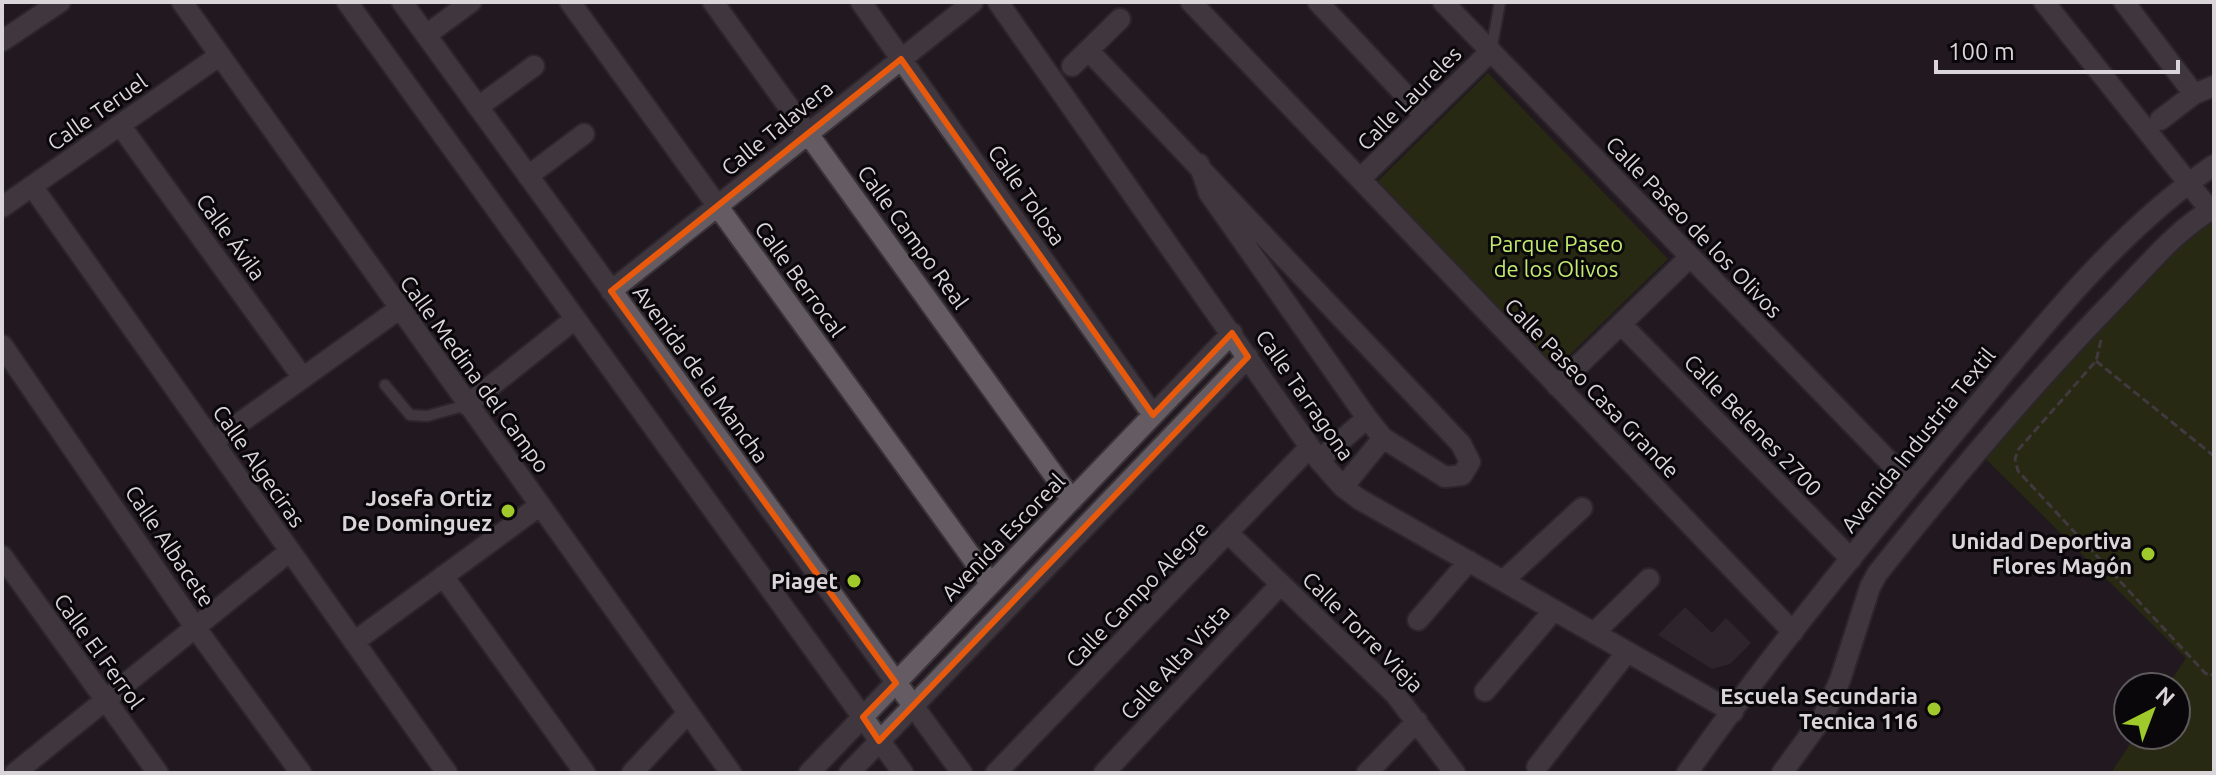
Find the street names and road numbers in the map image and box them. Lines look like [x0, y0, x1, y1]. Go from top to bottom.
street label: Calle Laureles [1352, 41, 1466, 155]
street label: Calle Teruel [42, 68, 151, 155]
street label: Calle Talavera [716, 75, 837, 180]
street label: Calle Paseo de los Olivos [1601, 131, 1787, 322]
street label: Calle Tolosa [984, 140, 1071, 250]
street label: Calle Campo Real [853, 160, 974, 313]
street label: Calle Ávila [192, 188, 272, 285]
street label: Calle Berrocal [750, 216, 851, 341]
street label: Calle Medina del Campo [396, 270, 555, 477]
street label: Avenida de la Mancha [629, 280, 774, 467]
street label: Calle Paseo Casa Grande [1500, 293, 1685, 483]
street label: Calle Tarragona [1251, 325, 1360, 465]
street label: Avenida Industria Textil [1836, 342, 2000, 537]
street label: Calle Belenes 2700 [1680, 349, 1827, 500]
street label: Calle Algeciras [208, 400, 311, 532]
street label: Avenida Escoreal [936, 468, 1070, 605]
street label: Calle Albacete [121, 480, 220, 611]
street label: Calle Campo Alegre [1060, 515, 1213, 672]
street label: Calle Torre Vieja [1298, 566, 1429, 697]
street label: Calle El Ferrol [49, 588, 150, 713]
street label: Calle Alta Vista [1115, 599, 1234, 724]

